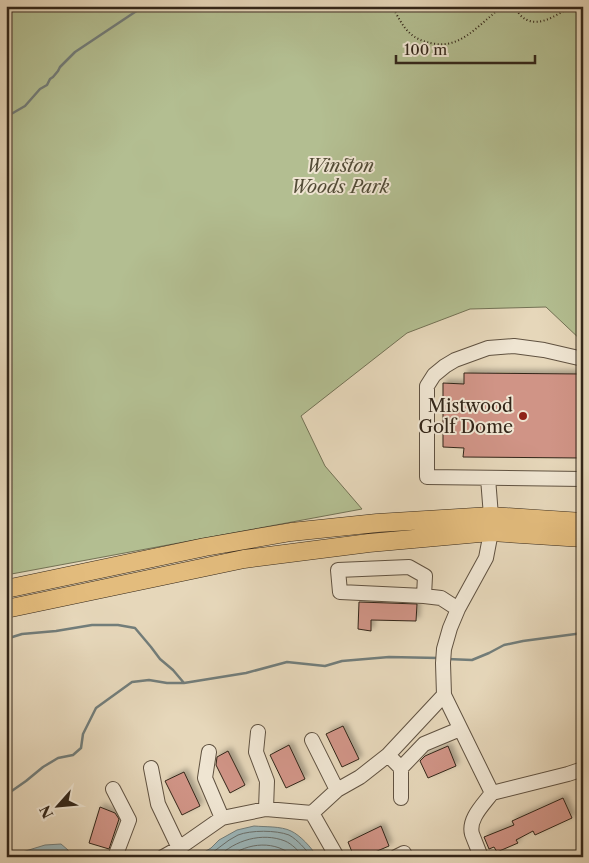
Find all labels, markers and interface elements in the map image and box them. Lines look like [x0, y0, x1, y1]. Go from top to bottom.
scale bar [396, 32, 535, 64]
text: 100 m [404, 40, 447, 59]
park label: Winston Woods Park [291, 155, 390, 198]
place label: Mistwood Golf Dome [418, 395, 513, 438]
marker: Mistwood Golf Dome [517, 410, 529, 422]
north arrow [32, 780, 82, 830]
text: N [36, 802, 57, 821]

